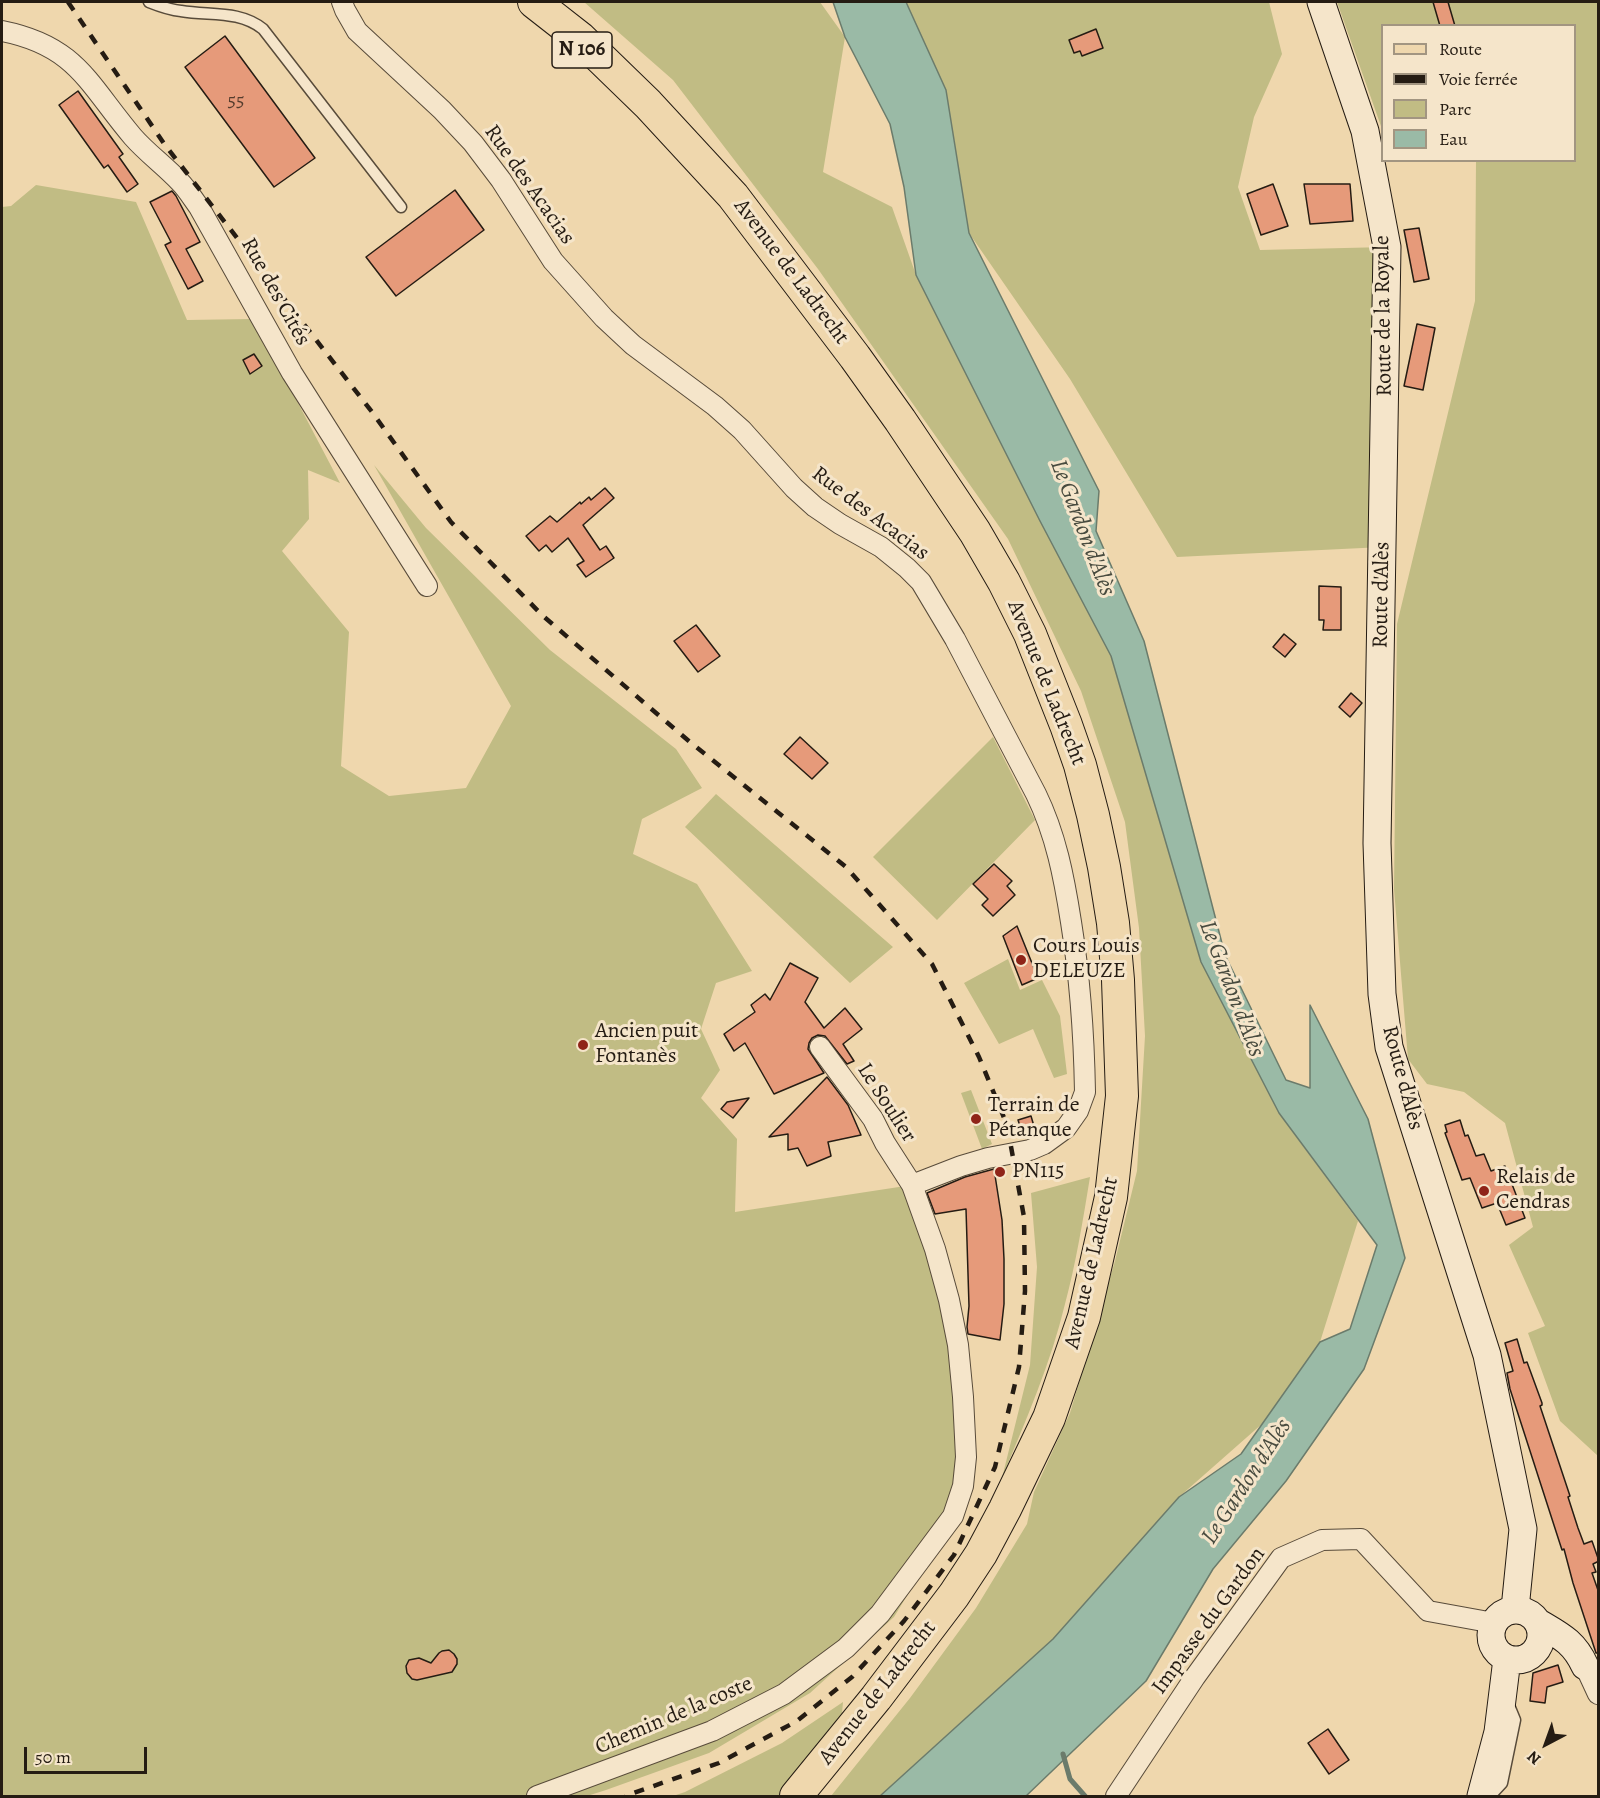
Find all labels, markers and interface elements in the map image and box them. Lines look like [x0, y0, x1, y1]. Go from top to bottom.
legend [1381, 24, 1576, 162]
road number: N 106 [552, 32, 612, 68]
text: Route [1439, 37, 1482, 61]
text: Voie ferrée [1439, 67, 1518, 91]
house number: 55 [227, 89, 245, 113]
text: Parc [1439, 97, 1471, 121]
street label: Rue des Acacias [478, 120, 580, 250]
text: Eau [1439, 127, 1467, 151]
street label: Avenue de Ladrecht [728, 194, 854, 350]
street label: Rue des Cités [235, 233, 315, 351]
street label: Route de la Royale [1369, 235, 1399, 397]
water label: Le Gardon d'Alès [1043, 456, 1121, 600]
street label: Rue des Acacias [806, 461, 934, 567]
street label: Route d'Alès [1368, 541, 1396, 649]
street label: Avenue de Ladrecht [1001, 597, 1091, 769]
water label: Le Gardon d'Alès [1192, 917, 1270, 1061]
place label: Cours Louis DELEUZE [1033, 934, 1140, 986]
marker: Cours Louis DELEUZE [1014, 953, 1028, 967]
place label: Ancien puit Fontanès [595, 1019, 698, 1070]
street label: Route d'Alès [1375, 1023, 1429, 1133]
marker: Ancien puit Fontanès [576, 1038, 590, 1052]
street label: Le Soulier [851, 1058, 921, 1148]
place label: Terrain de Pétanque [988, 1093, 1080, 1144]
marker: Terrain de Pétanque [969, 1112, 983, 1126]
place label: PN115 [1012, 1159, 1064, 1185]
marker: PN115 [993, 1165, 1007, 1179]
place label: Relais de Cendras [1496, 1165, 1575, 1216]
street label: Avenue de Ladrecht [1059, 1175, 1125, 1351]
marker: Relais de Cendras [1477, 1184, 1491, 1198]
water label: Le Gardon d'Alès [1196, 1414, 1298, 1550]
street label: Impasse du Gardon [1147, 1542, 1271, 1700]
street label: Avenue de Ladrecht [814, 1616, 942, 1770]
street label: Chemin de la coste [591, 1671, 757, 1761]
north arrow [1516, 1714, 1576, 1774]
scale bar [27, 1735, 150, 1773]
text: 50 m [35, 1745, 71, 1769]
text: N [1523, 1745, 1546, 1770]

